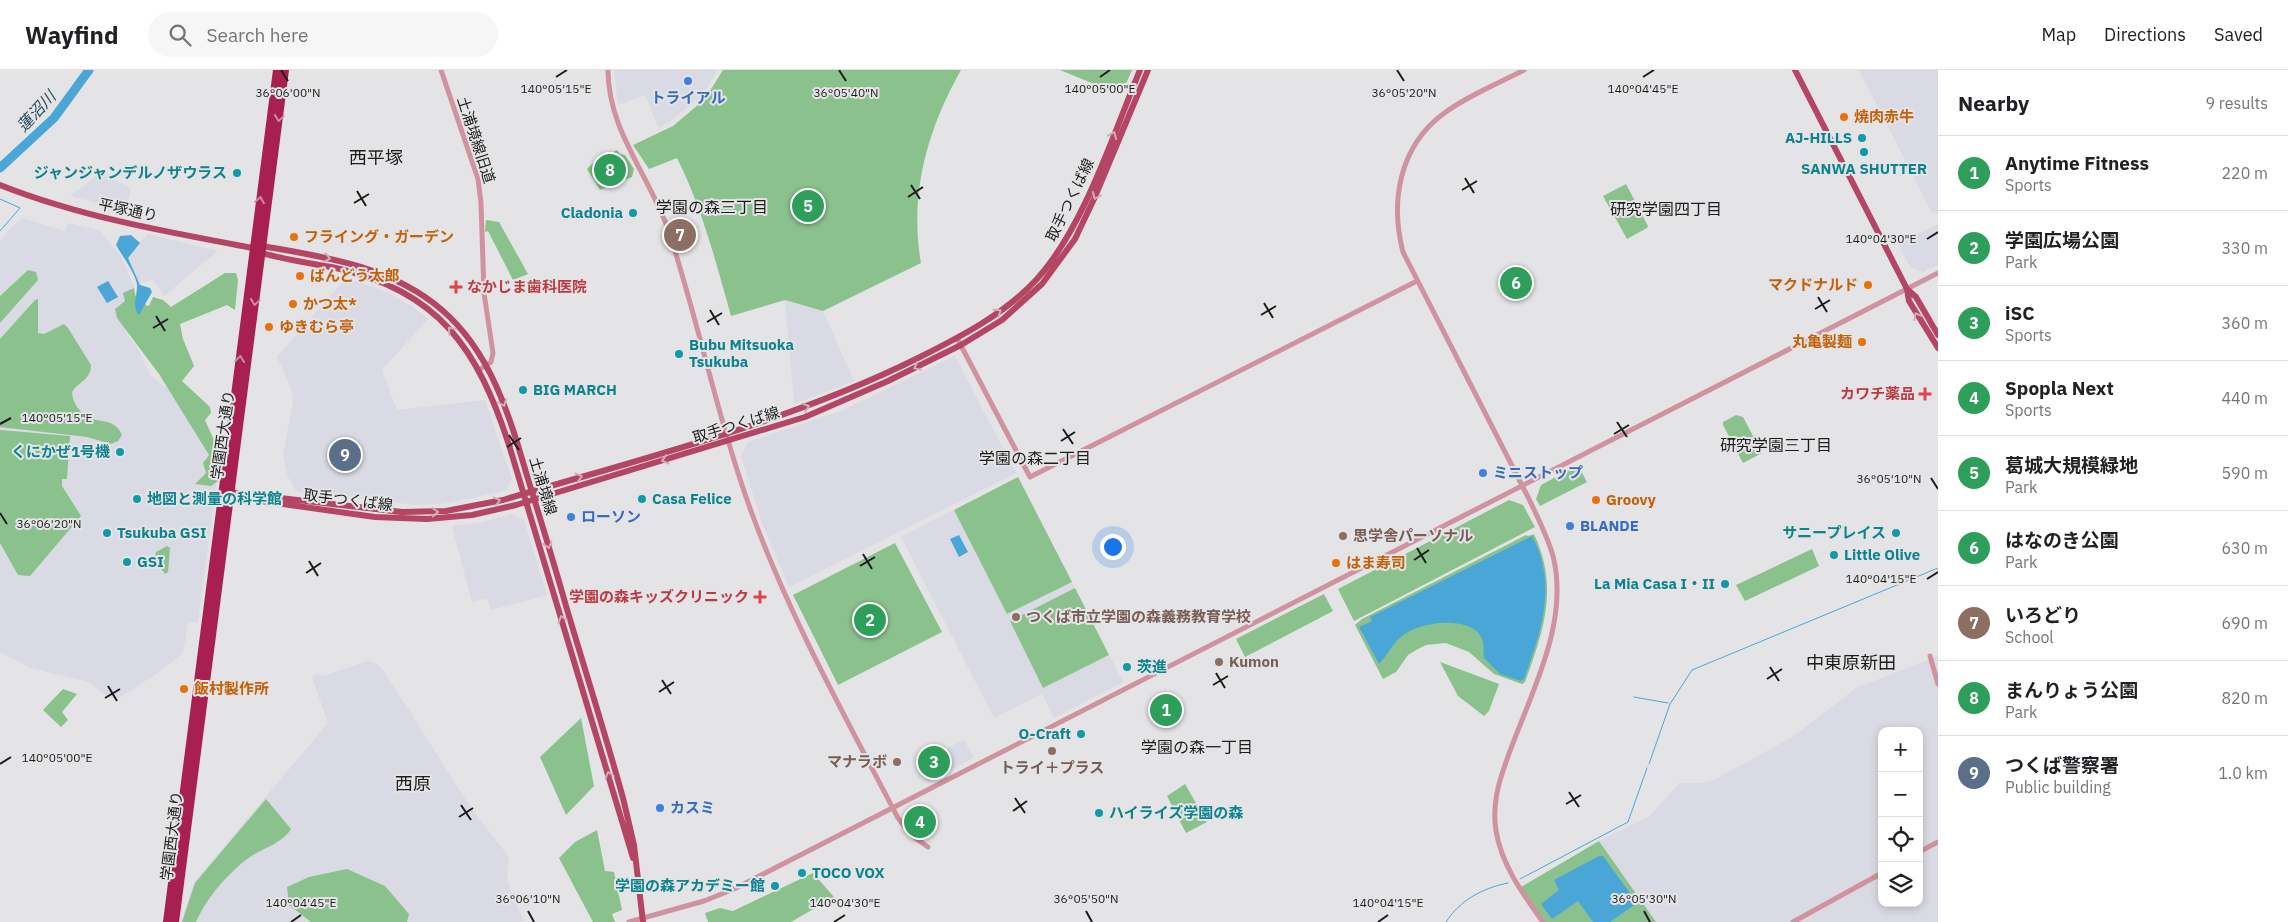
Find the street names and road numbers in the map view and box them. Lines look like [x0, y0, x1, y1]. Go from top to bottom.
street label: 土浦境線旧道 [454, 94, 499, 186]
street label: 取手つくば線 [1041, 155, 1098, 244]
street label: 平塚通り [97, 194, 159, 225]
street label: 学園西大通り [207, 389, 238, 481]
street label: 取手つくば線 [690, 402, 782, 447]
street label: 土浦境線 [526, 454, 561, 517]
street label: 取手つくば線 [302, 485, 394, 514]
street label: 学園西大通り [157, 790, 186, 882]

